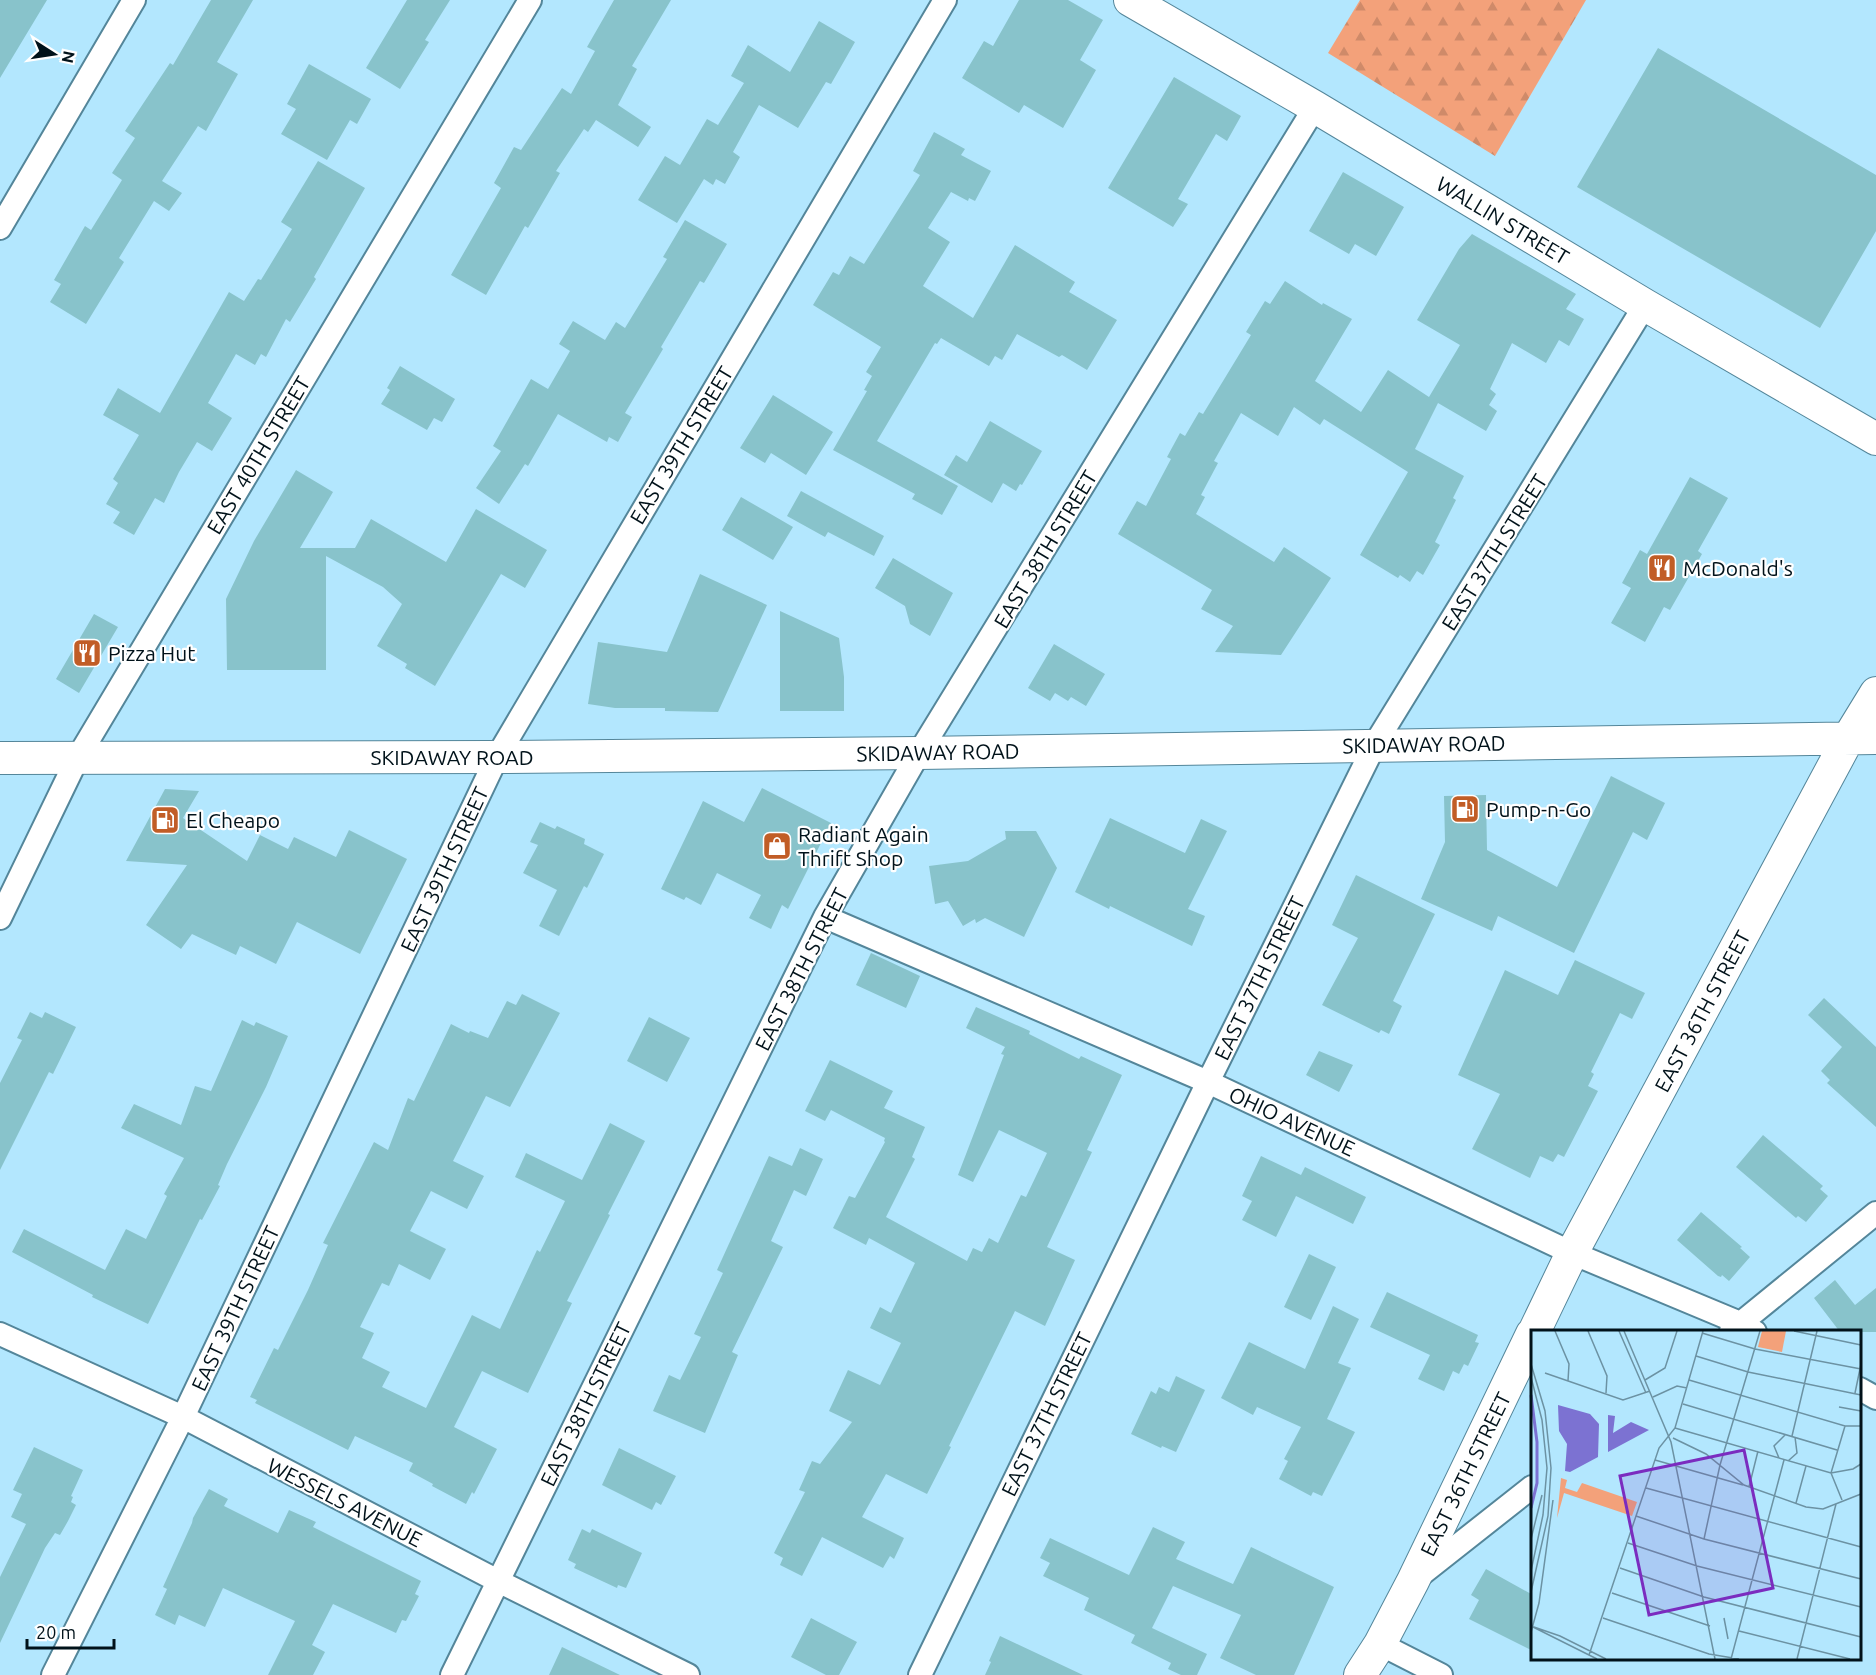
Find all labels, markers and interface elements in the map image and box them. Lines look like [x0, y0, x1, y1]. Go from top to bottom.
north arrow [24, 24, 84, 84]
text: N [59, 49, 79, 65]
street label: WALLIN STREET [1432, 171, 1574, 269]
street label: EAST 39TH STREET [625, 362, 738, 528]
street label: EAST 40TH STREET [202, 372, 315, 538]
street label: EAST 38TH STREET [989, 466, 1102, 632]
street label: EAST 37TH STREET [1436, 469, 1552, 634]
restaurant icon: McDonald's [1646, 552, 1678, 584]
place label: McDonald's [1683, 556, 1793, 580]
restaurant icon: Pizza Hut [71, 637, 103, 669]
place label: Pizza Hut [108, 641, 195, 665]
street label: SKIDAWAY ROAD [1342, 731, 1506, 757]
street label: SKIDAWAY ROAD [856, 739, 1020, 765]
street label: SKIDAWAY ROAD [370, 745, 534, 769]
street label: EAST 39TH STREET [395, 782, 493, 955]
fuel station icon: Pump-n-Go [1449, 793, 1481, 825]
place label: Pump-n-Go [1486, 797, 1591, 821]
fuel station icon: El Cheapo [149, 804, 181, 836]
place label: El Cheapo [186, 808, 280, 832]
place label: Radiant Again Thrift Shop [798, 822, 929, 870]
shop icon: Radiant Again Thrift Shop [761, 830, 793, 862]
street label: EAST 38TH STREET [750, 883, 853, 1054]
street label: EAST 37TH STREET [1209, 892, 1309, 1064]
street label: EAST 36TH STREET [1649, 926, 1755, 1096]
street label: OHIO AVENUE [1225, 1081, 1359, 1161]
street label: EAST 39TH STREET [186, 1221, 284, 1394]
street label: EAST 38TH STREET [535, 1318, 635, 1490]
street label: EAST 37TH STREET [996, 1328, 1096, 1500]
inset map [1531, 1330, 1861, 1660]
street label: EAST 36TH STREET [1415, 1388, 1515, 1560]
street label: WESSELS AVENUE [264, 1453, 426, 1551]
scale bar [27, 1612, 114, 1650]
text: 20 m [36, 1622, 76, 1642]

